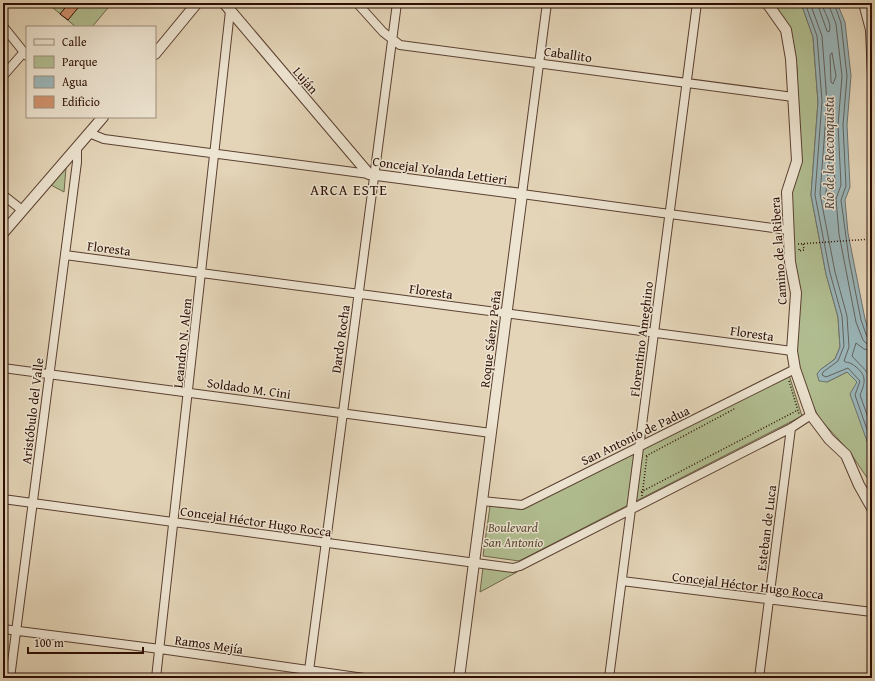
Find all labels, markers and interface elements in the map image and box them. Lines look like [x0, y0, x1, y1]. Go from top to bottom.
legend [26, 26, 156, 118]
text: Calle [62, 33, 87, 50]
street label: Caballito [543, 42, 594, 67]
text: Parque [62, 53, 98, 70]
street label: Luján [289, 63, 323, 99]
text: Agua [62, 73, 88, 90]
text: Edificio [62, 93, 100, 110]
water label: Río de la Reconquista [819, 96, 839, 210]
street label: Concejal Yolanda Lettieri [371, 152, 509, 189]
district label: ARCA ESTE [310, 179, 388, 200]
street label: Camino de la Ribera [765, 195, 792, 306]
street label: Floresta [86, 236, 133, 261]
street label: Floresta [408, 279, 455, 304]
street label: Florentino Ameghino [625, 280, 658, 398]
street label: Roque Sáenz Peña [475, 288, 506, 389]
street label: Leandro N. Alem [168, 297, 197, 389]
street label: Dardo Rocha [326, 303, 355, 374]
street label: Floresta [729, 321, 776, 346]
street label: Aristóbulo del Valle [17, 357, 48, 465]
street label: Soldado M. Cini [206, 373, 292, 404]
street label: San Antonio de Padua [578, 401, 693, 470]
street label: Esteban de Luca [752, 483, 781, 572]
street label: Concejal Héctor Hugo Rocca [179, 501, 334, 542]
park label: Boulevard San Antonio [483, 518, 543, 552]
street label: Concejal Héctor Hugo Rocca [671, 567, 826, 604]
scale bar [28, 629, 143, 655]
street label: Ramos Mejía [173, 630, 245, 659]
text: 100 m [34, 634, 64, 651]

